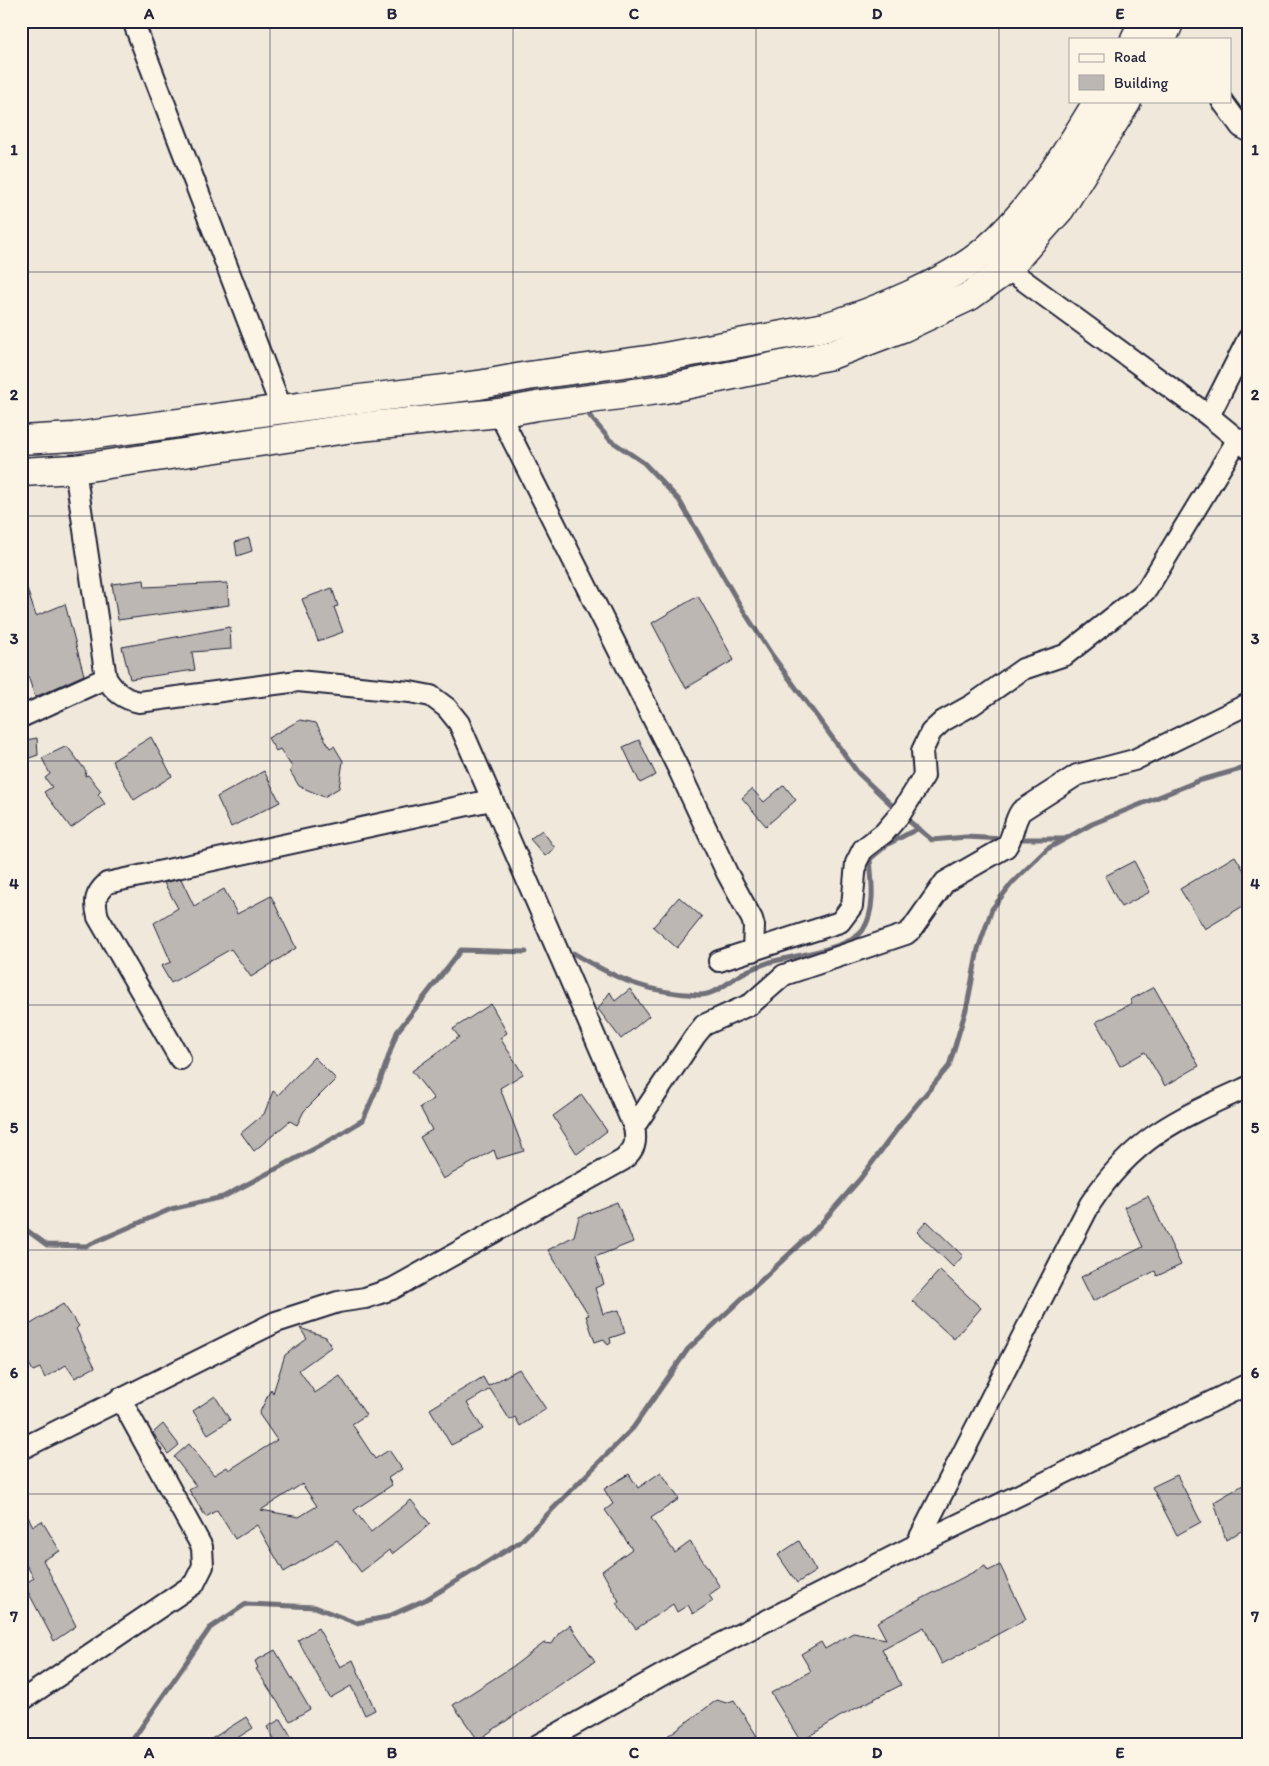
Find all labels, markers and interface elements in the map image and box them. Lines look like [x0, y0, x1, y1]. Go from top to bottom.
text: A [143, 4, 155, 23]
text: B [387, 4, 398, 23]
text: C [629, 4, 640, 23]
text: D [872, 4, 883, 23]
text: E [1116, 4, 1125, 23]
legend [1069, 38, 1232, 102]
text: Road [1114, 48, 1147, 66]
text: Building [1114, 74, 1168, 92]
text: 1 [10, 140, 18, 159]
text: 1 [1251, 140, 1259, 159]
text: 2 [10, 385, 19, 404]
text: 2 [1251, 385, 1260, 404]
text: 3 [10, 629, 19, 648]
text: 3 [1251, 629, 1260, 648]
text: 4 [9, 874, 19, 893]
text: 4 [1250, 874, 1260, 893]
text: 5 [10, 1118, 19, 1137]
text: 5 [1251, 1118, 1260, 1137]
text: 6 [10, 1363, 19, 1382]
text: 6 [1251, 1363, 1260, 1382]
text: 7 [9, 1607, 18, 1626]
text: 7 [1250, 1607, 1259, 1626]
text: A [143, 1743, 155, 1762]
text: B [387, 1743, 398, 1762]
text: C [629, 1743, 640, 1762]
text: D [872, 1743, 883, 1762]
text: E [1116, 1743, 1125, 1762]

